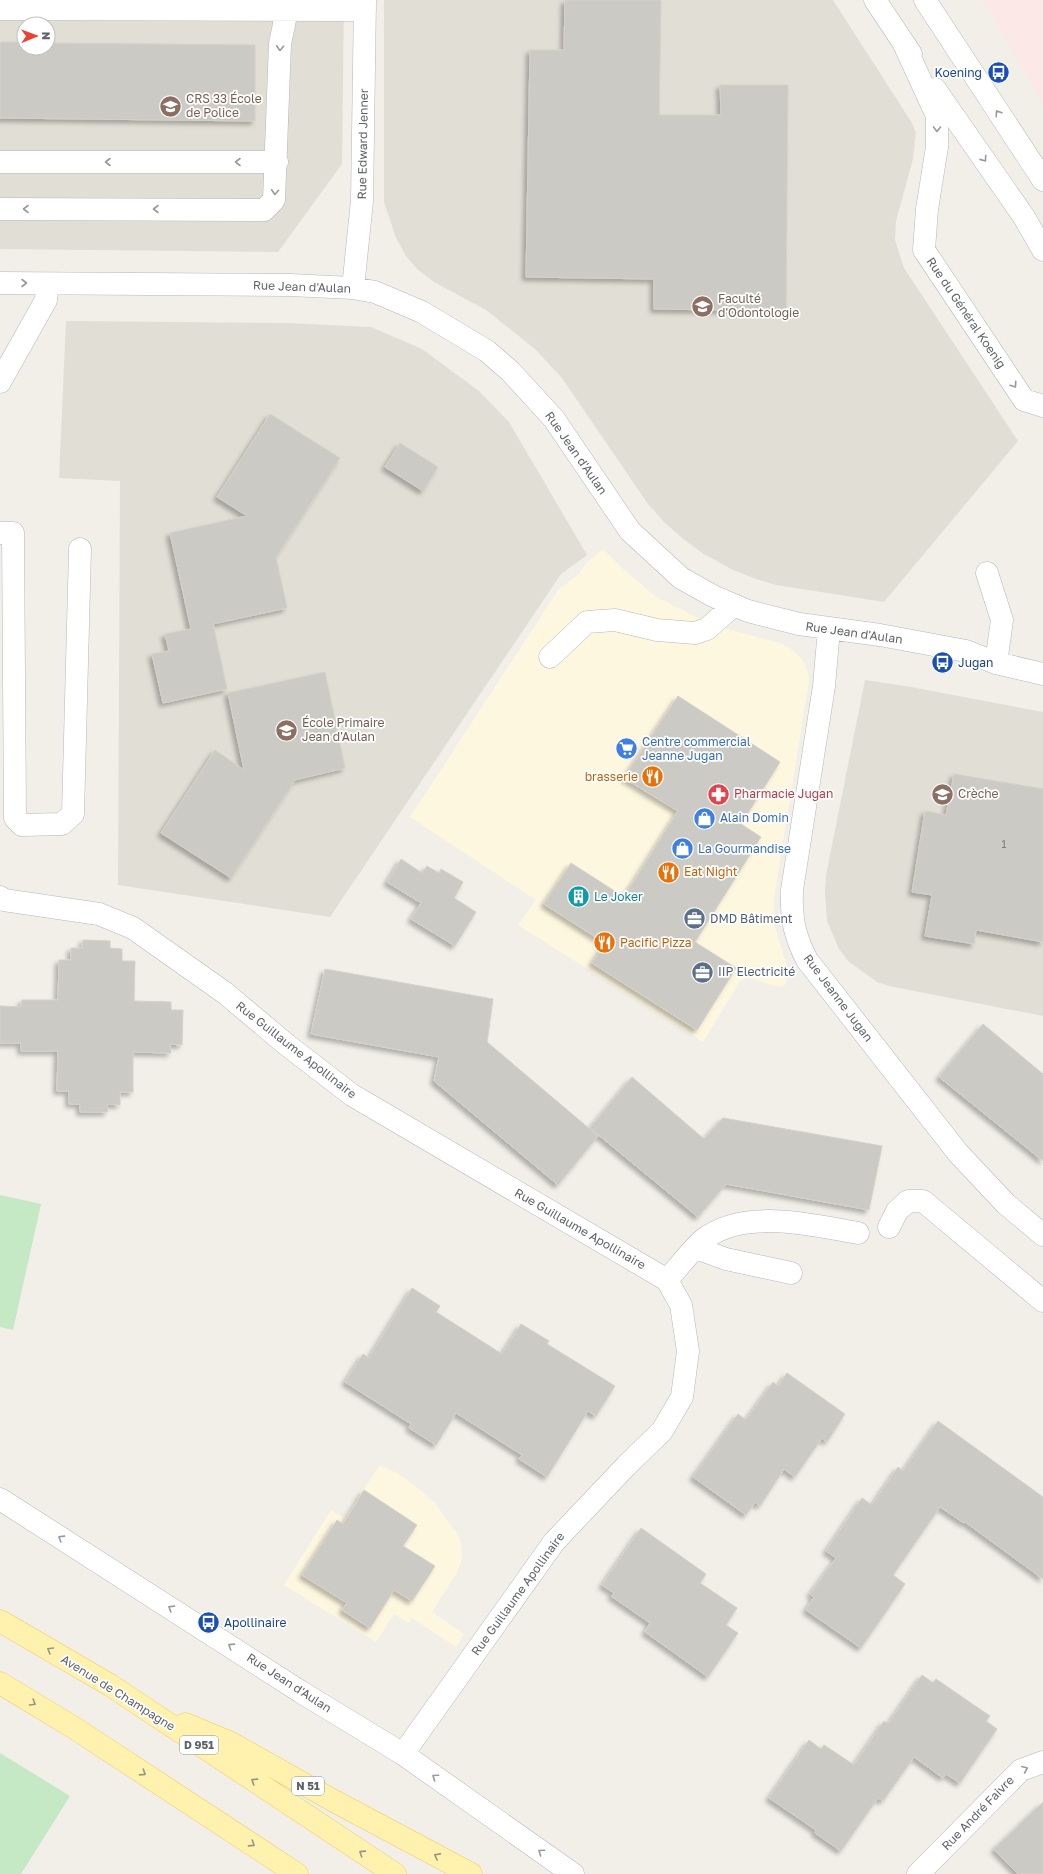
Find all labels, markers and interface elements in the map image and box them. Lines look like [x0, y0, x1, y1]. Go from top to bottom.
north arrow [16, 16, 56, 56]
text: N [40, 32, 53, 40]
one-way arrow [276, 45, 285, 52]
bus stop icon: Koening [985, 60, 1011, 86]
place label: Koening [934, 65, 982, 80]
street label: Rue Edward Jenner [354, 88, 371, 200]
place label: CRS 33 École de Police [186, 91, 262, 120]
school or university icon: CRS 33 École de Police [158, 93, 184, 119]
one-way arrow [996, 110, 1003, 117]
one-way arrow [933, 126, 941, 132]
one-way arrow [979, 155, 986, 162]
one-way arrow [105, 158, 111, 166]
one-way arrow [235, 158, 241, 166]
one-way arrow [270, 189, 279, 195]
one-way arrow [23, 205, 29, 213]
one-way arrow [153, 205, 159, 213]
street label: Rue du Général Koenig [924, 254, 1009, 371]
street label: Rue Jean d'Aulan [253, 277, 351, 296]
one-way arrow [21, 279, 27, 287]
place label: Faculté d'Odontologie [718, 291, 799, 320]
school or university icon: Faculté d'Odontologie [690, 293, 716, 319]
one-way arrow [1009, 381, 1017, 388]
street label: Rue Jean d'Aulan [542, 408, 611, 497]
street label: Rue Jean d'Aulan [804, 618, 904, 647]
bus stop icon: Jugan [930, 650, 956, 676]
place label: Jugan [958, 655, 993, 670]
place label: École Primaire Jean d'Aulan [302, 715, 385, 744]
school or university icon: École Primaire Jean d'Aulan [274, 717, 300, 743]
place label: Centre commercial Jeanne Jugan [642, 734, 751, 763]
supermarket icon: Centre commercial Jeanne Jugan [613, 736, 639, 762]
restaurant icon: brasserie [640, 764, 666, 790]
place label: brasserie [585, 769, 638, 784]
pharmacy icon: Pharmacie Jugan [706, 781, 732, 807]
school or university icon: Crèche [930, 781, 956, 807]
place label: Pharmacie Jugan [734, 786, 833, 801]
place label: Crèche [958, 786, 999, 801]
shop icon: Alain Domin [691, 805, 717, 831]
place label: Alain Domin [720, 810, 789, 825]
shop icon: La Gourmandise [670, 836, 696, 862]
house number: 1 [1002, 838, 1007, 850]
place label: La Gourmandise [698, 841, 791, 856]
restaurant icon: Eat Night [655, 859, 681, 885]
place label: Eat Night [684, 864, 738, 879]
building icon: Le Joker [565, 884, 591, 910]
place label: Le Joker [594, 889, 643, 904]
office icon: DMD Bâtiment [681, 906, 707, 932]
place label: DMD Bâtiment [710, 911, 793, 926]
restaurant icon: Pacific Pizza [592, 930, 618, 956]
place label: Pacific Pizza [620, 935, 692, 950]
street label: Rue Jeanne Jugan [801, 951, 876, 1044]
office icon: IIP Electricité [689, 959, 715, 985]
place label: IIP Electricité [718, 964, 795, 979]
street label: Rue Guillaume Apollinaire [233, 998, 360, 1101]
street label: Rue Guillaume Apollinaire [512, 1185, 648, 1272]
street label: Rue Guillaume Apollinaire [468, 1529, 567, 1658]
one-way arrow [58, 1536, 65, 1543]
one-way arrow [168, 1605, 175, 1613]
bus stop icon: Apollinaire [195, 1610, 221, 1636]
place label: Apollinaire [224, 1615, 286, 1630]
one-way arrow [228, 1643, 235, 1651]
one-way arrow [47, 1648, 54, 1655]
street label: Rue Jean d'Aulan [244, 1650, 334, 1716]
street label: Avenue de Champagne [59, 1651, 178, 1734]
one-way arrow [29, 1698, 36, 1706]
road number: D 951 [180, 1736, 218, 1754]
one-way arrow [1022, 1765, 1029, 1773]
one-way arrow [139, 1768, 146, 1775]
street label: Rue André Faivre [938, 1772, 1017, 1853]
one-way arrow [432, 1775, 439, 1782]
road number: N 51 [292, 1777, 324, 1795]
one-way arrow [251, 1778, 258, 1786]
one-way arrow [248, 1839, 255, 1846]
one-way arrow [538, 1849, 545, 1856]
one-way arrow [359, 1850, 366, 1857]
one-way arrow [433, 1853, 441, 1860]

